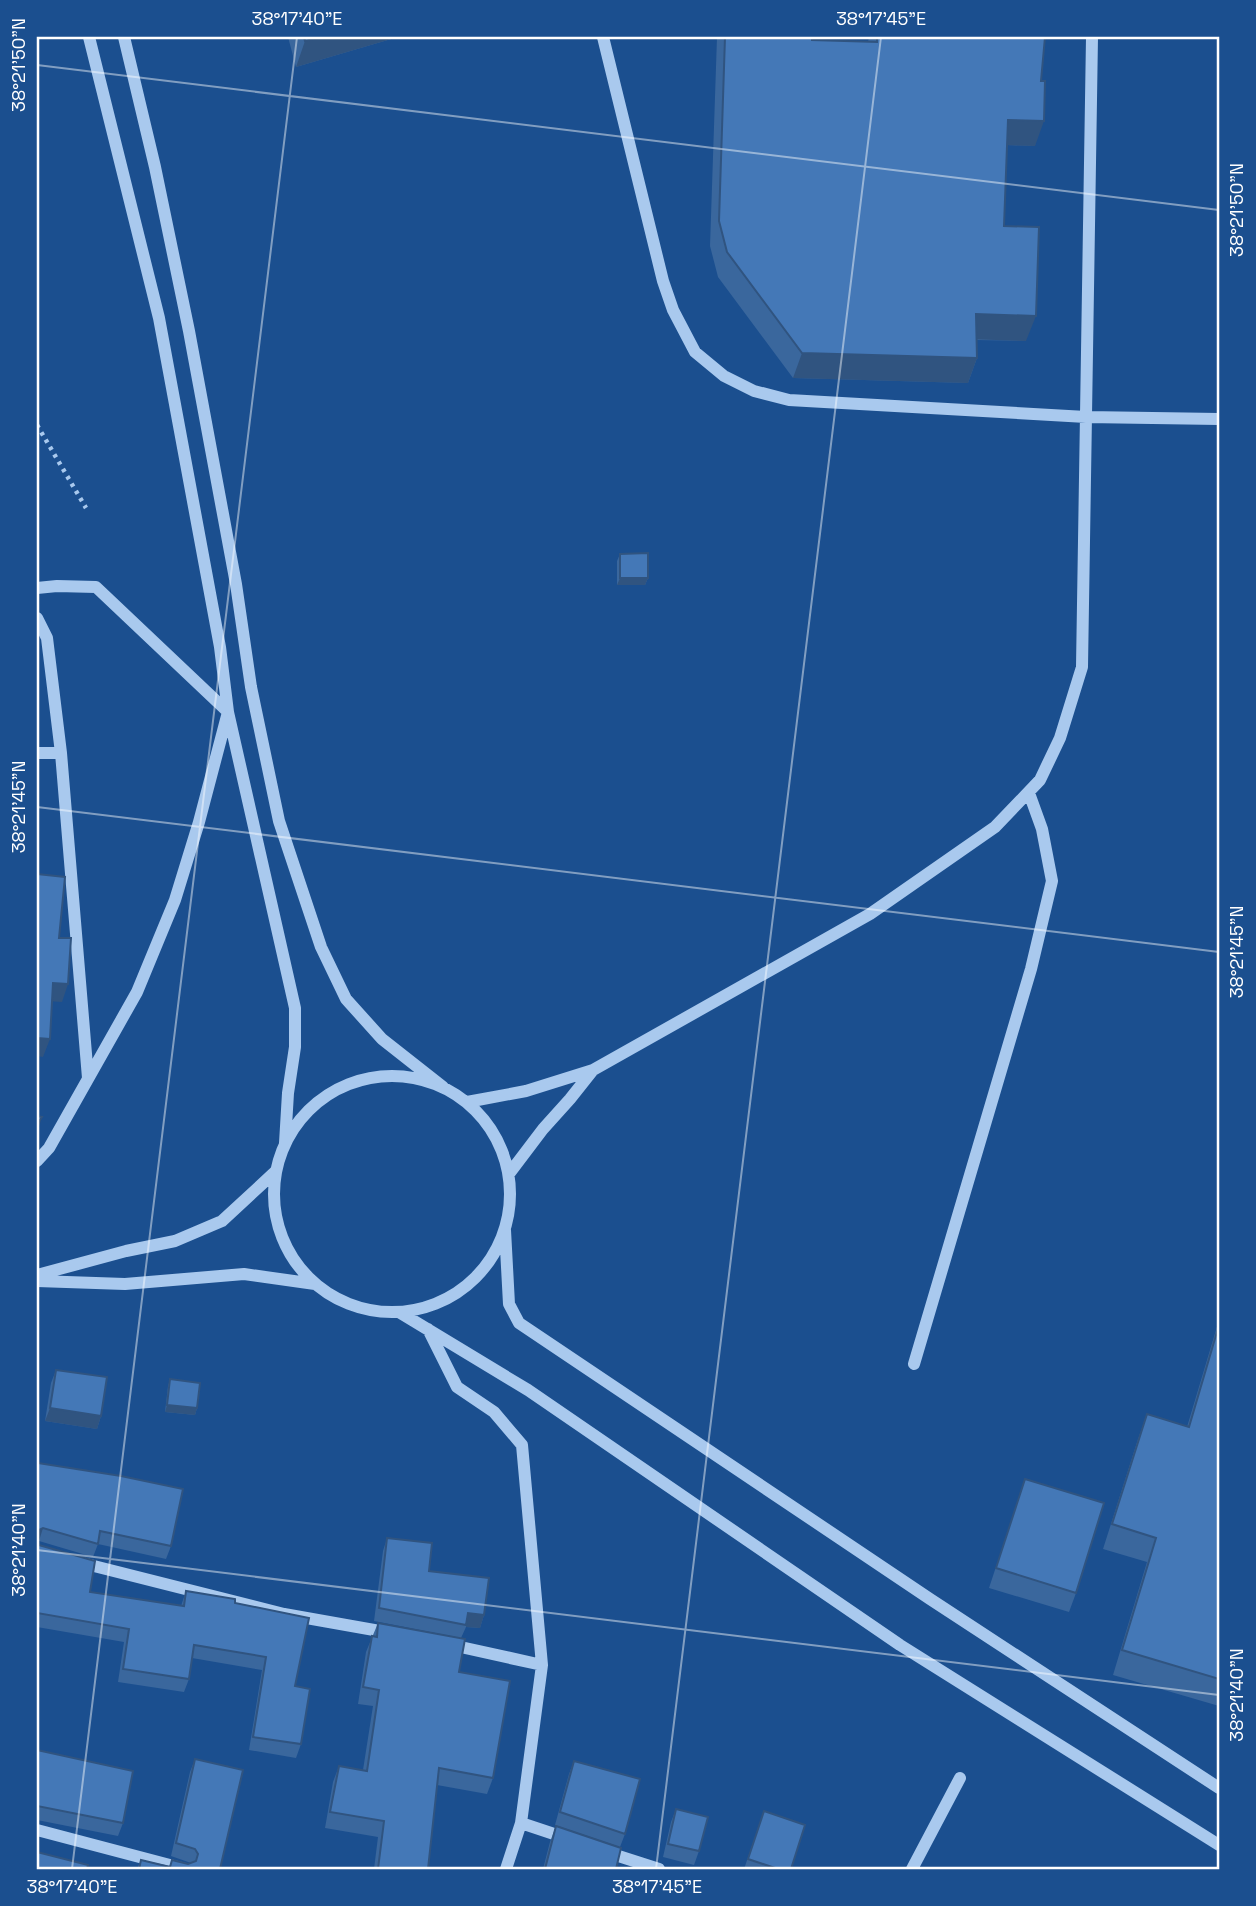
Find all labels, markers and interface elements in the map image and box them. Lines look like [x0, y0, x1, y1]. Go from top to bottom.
text: 38°17'40"E [252, 7, 342, 30]
text: 38°17'45"E [836, 7, 926, 30]
text: 38°21'50"N [7, 18, 30, 112]
text: 38°21'50"N [1225, 163, 1248, 257]
text: 38°21'45"N [7, 761, 30, 853]
text: 38°21'45"N [1225, 906, 1248, 998]
text: 38°21'40"N [7, 1503, 30, 1597]
text: 38°21'40"N [1225, 1648, 1248, 1742]
text: 38°17'40"E [27, 1875, 117, 1898]
text: 38°17'45"E [612, 1875, 702, 1898]

